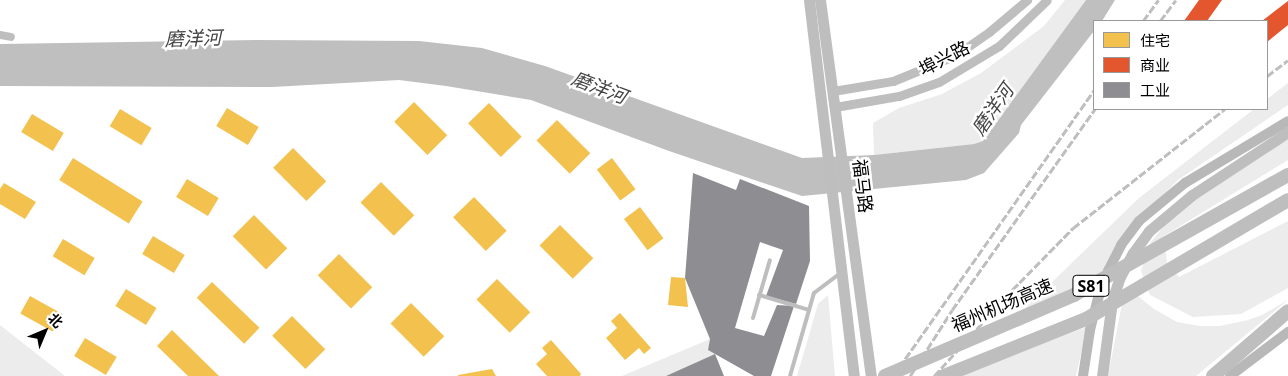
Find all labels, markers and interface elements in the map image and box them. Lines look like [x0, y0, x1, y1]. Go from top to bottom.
legend [1093, 20, 1268, 110]
water label: 磨洋河 [164, 27, 222, 51]
text: 住宅 [1140, 30, 1170, 50]
street label: 埠兴路 [915, 36, 973, 80]
text: 商业 [1140, 55, 1170, 75]
water label: 磨洋河 [568, 67, 630, 109]
water label: 磨洋河 [967, 80, 1019, 140]
text: 工业 [1140, 80, 1170, 100]
street label: 福马路 [849, 158, 877, 214]
road number: S81 [1072, 272, 1110, 300]
street label: 福州机场高速 [948, 274, 1056, 336]
north arrow [20, 306, 70, 356]
text: 北 [44, 308, 68, 332]

